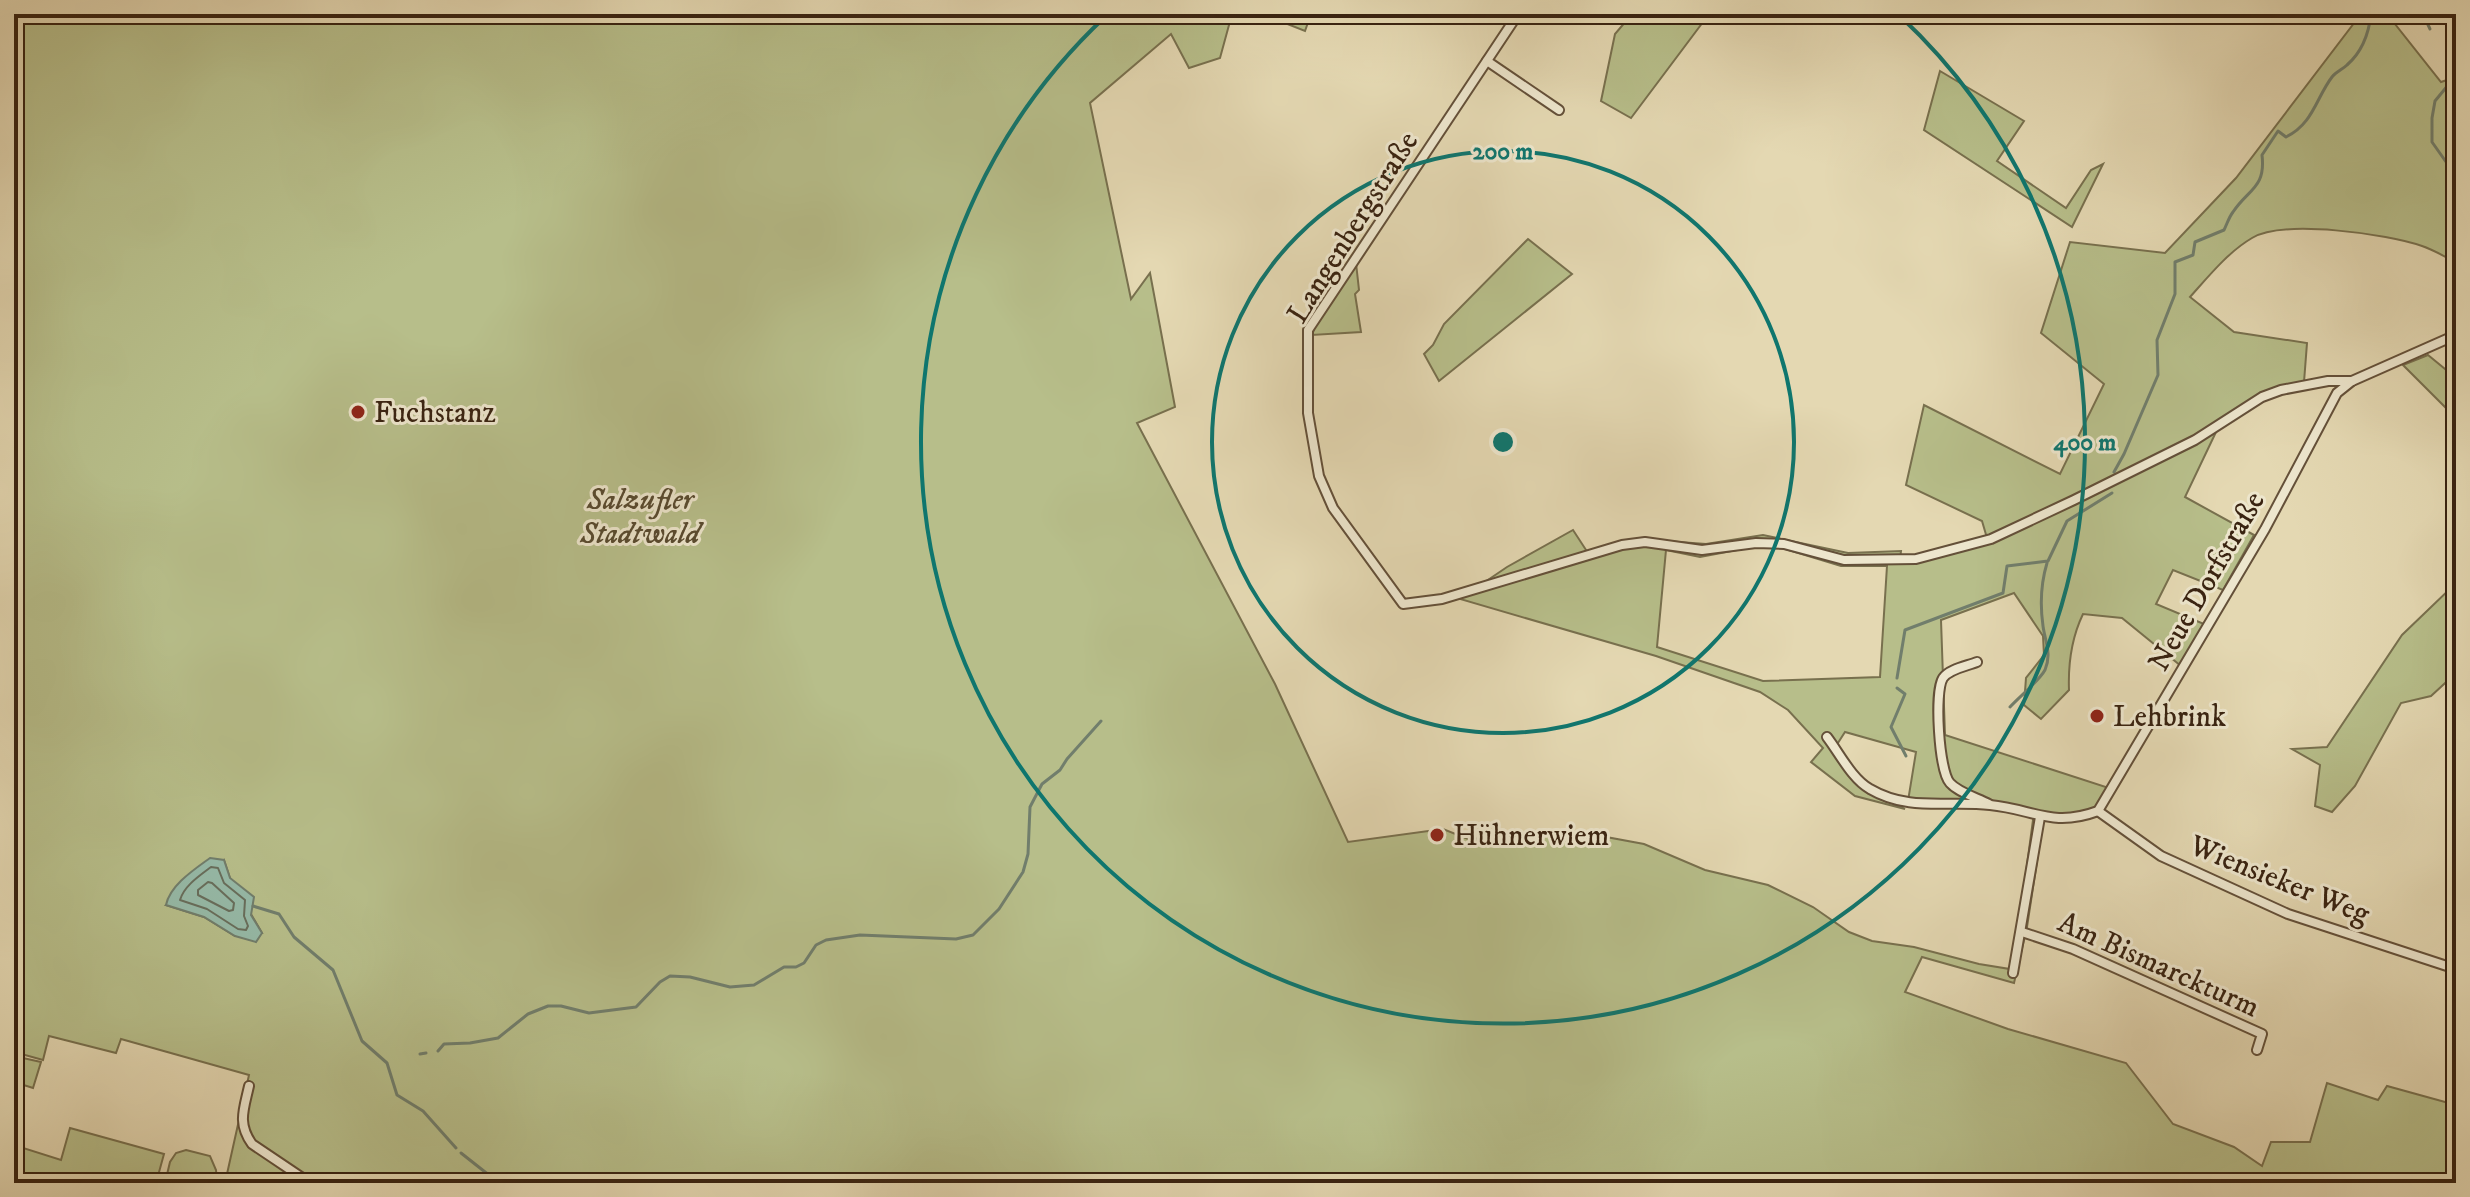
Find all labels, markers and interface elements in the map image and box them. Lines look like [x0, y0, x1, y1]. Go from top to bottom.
street label: Langenbergstraße [1280, 125, 1427, 330]
text: 200 m [1473, 137, 1533, 167]
place label: Fuchstanz [374, 395, 496, 432]
marker: Fuchstanz [349, 403, 367, 421]
centre of rings [1489, 428, 1517, 456]
text: 400 m [2054, 428, 2116, 458]
park label: Salzufler Stadtwald [579, 482, 705, 553]
street label: Neue Dorfstraße [2141, 485, 2274, 678]
place label: Lehbrink [2113, 699, 2226, 736]
marker: Lehbrink [2088, 707, 2106, 725]
place label: Hühnerwiem [1453, 818, 1609, 855]
marker: Hühnerwiem [1428, 826, 1446, 844]
street label: Wiensieker Weg [2183, 827, 2375, 933]
street label: Am Bismarckturm [2052, 904, 2265, 1026]

